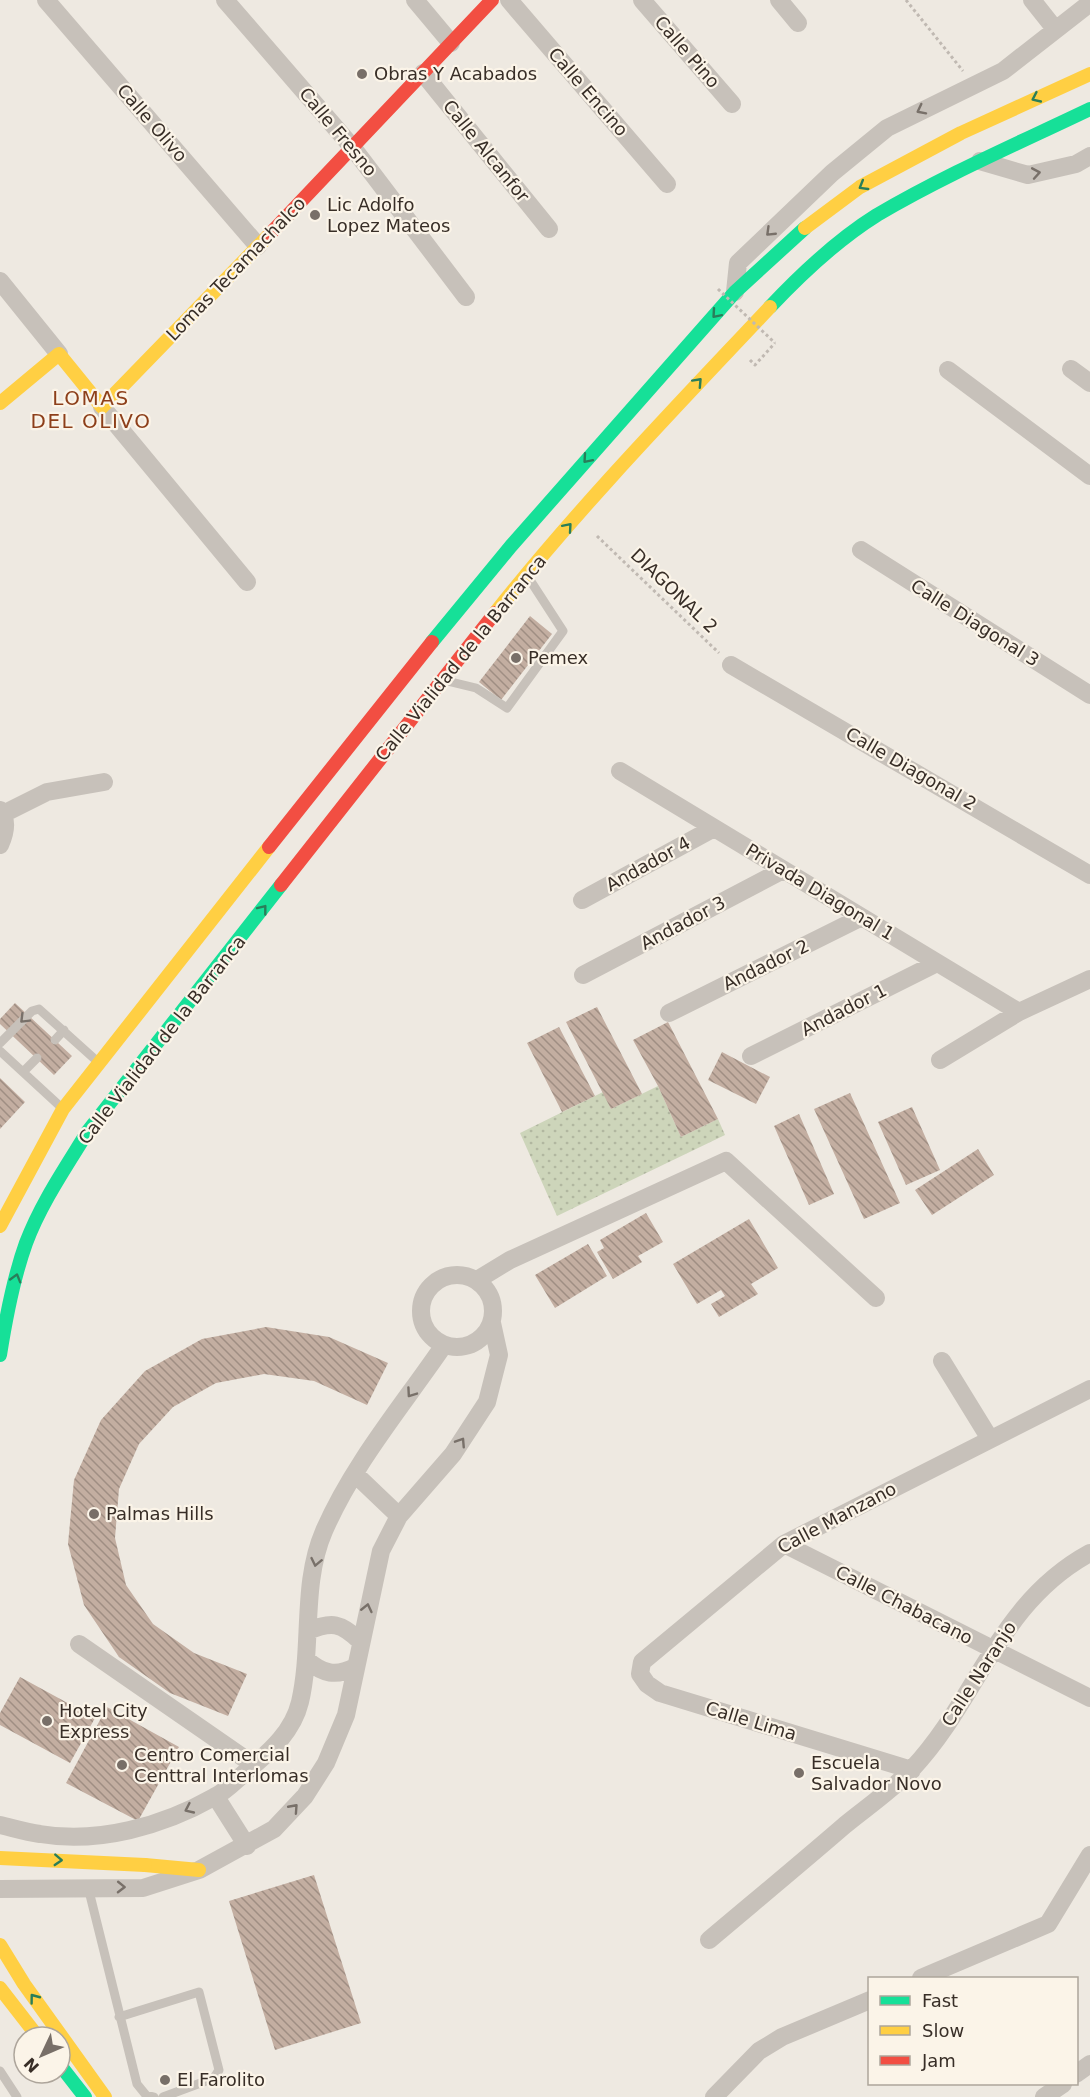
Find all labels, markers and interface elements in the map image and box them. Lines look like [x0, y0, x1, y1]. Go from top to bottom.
street label: Calle Pino [650, 11, 724, 92]
street label: Calle Encino [544, 43, 633, 140]
place label: Obras Y Acabados [374, 63, 537, 84]
marker: Obras Y Acabados [355, 67, 369, 81]
street label: Calle Olivo [113, 79, 192, 166]
street label: Calle Fresno [295, 83, 382, 180]
one-way arrow [1032, 90, 1043, 102]
street label: Calle Alcanfor [439, 96, 534, 206]
one-way arrow [916, 103, 927, 115]
one-way arrow [1031, 167, 1040, 179]
one-way arrow [859, 179, 869, 191]
street label: Lomas Tecamachalco [162, 193, 310, 345]
place label: Lic Adolfo Lopez Mateos [327, 194, 450, 236]
marker: Lic Adolfo Lopez Mateos [308, 208, 322, 222]
one-way arrow [766, 225, 776, 236]
one-way arrow [712, 307, 723, 317]
one-way arrow [691, 378, 702, 388]
district label: LOMAS DEL OLIVO [31, 386, 151, 433]
one-way arrow [583, 453, 594, 463]
one-way arrow [561, 523, 572, 534]
street label: DIAGONAL 2 [627, 544, 722, 637]
street label: Calle Vialidad de la Barranca [371, 550, 550, 765]
street label: Calle Diagonal 3 [907, 575, 1043, 671]
place label: Pemex [528, 647, 589, 668]
marker: Pemex [509, 651, 523, 665]
street label: Calle Diagonal 2 [842, 723, 980, 814]
street label: Andador 4 [602, 832, 694, 895]
street label: Privada Diagonal 1 [742, 839, 898, 944]
street label: Andador 3 [637, 891, 729, 954]
one-way arrow [256, 905, 267, 916]
street label: Calle Vialidad de la Barranca [74, 931, 250, 1148]
street label: Andador 2 [719, 935, 812, 994]
street label: Andador 1 [797, 979, 890, 1040]
one-way arrow [20, 1012, 31, 1023]
one-way arrow [9, 1273, 21, 1284]
one-way arrow [407, 1387, 418, 1398]
one-way arrow [453, 1437, 464, 1448]
street label: Calle Manzano [774, 1477, 900, 1558]
place label: Palmas Hills [106, 1503, 214, 1524]
marker: Palmas Hills [87, 1507, 101, 1521]
one-way arrow [310, 1557, 323, 1567]
street label: Calle Chabacano [832, 1561, 976, 1648]
one-way arrow [360, 1604, 373, 1614]
street label: Calle Naranjo [937, 1617, 1020, 1730]
street label: Calle Lima [703, 1697, 799, 1744]
place label: Hotel City Express [59, 1700, 148, 1742]
marker: Hotel City Express [40, 1714, 54, 1728]
place label: Centro Comercial Centtral Interlomas [134, 1744, 309, 1786]
place label: Escuela Salvador Novo [811, 1752, 942, 1794]
marker: Centro Comercial Centtral Interlomas [115, 1758, 129, 1772]
marker: Escuela Salvador Novo [792, 1766, 806, 1780]
one-way arrow [185, 1802, 196, 1814]
one-way arrow [287, 1804, 298, 1814]
one-way arrow [54, 1854, 63, 1867]
one-way arrow [117, 1881, 126, 1894]
legend [868, 1977, 1078, 2085]
text: Fast [922, 1990, 958, 2011]
one-way arrow [31, 1994, 42, 2005]
text: Slow [922, 2020, 964, 2041]
north arrow [12, 2025, 72, 2085]
text: Jam [921, 2050, 956, 2071]
text: N [20, 2054, 43, 2076]
place label: El Farolito [177, 2069, 265, 2090]
marker: El Farolito [158, 2073, 172, 2087]

